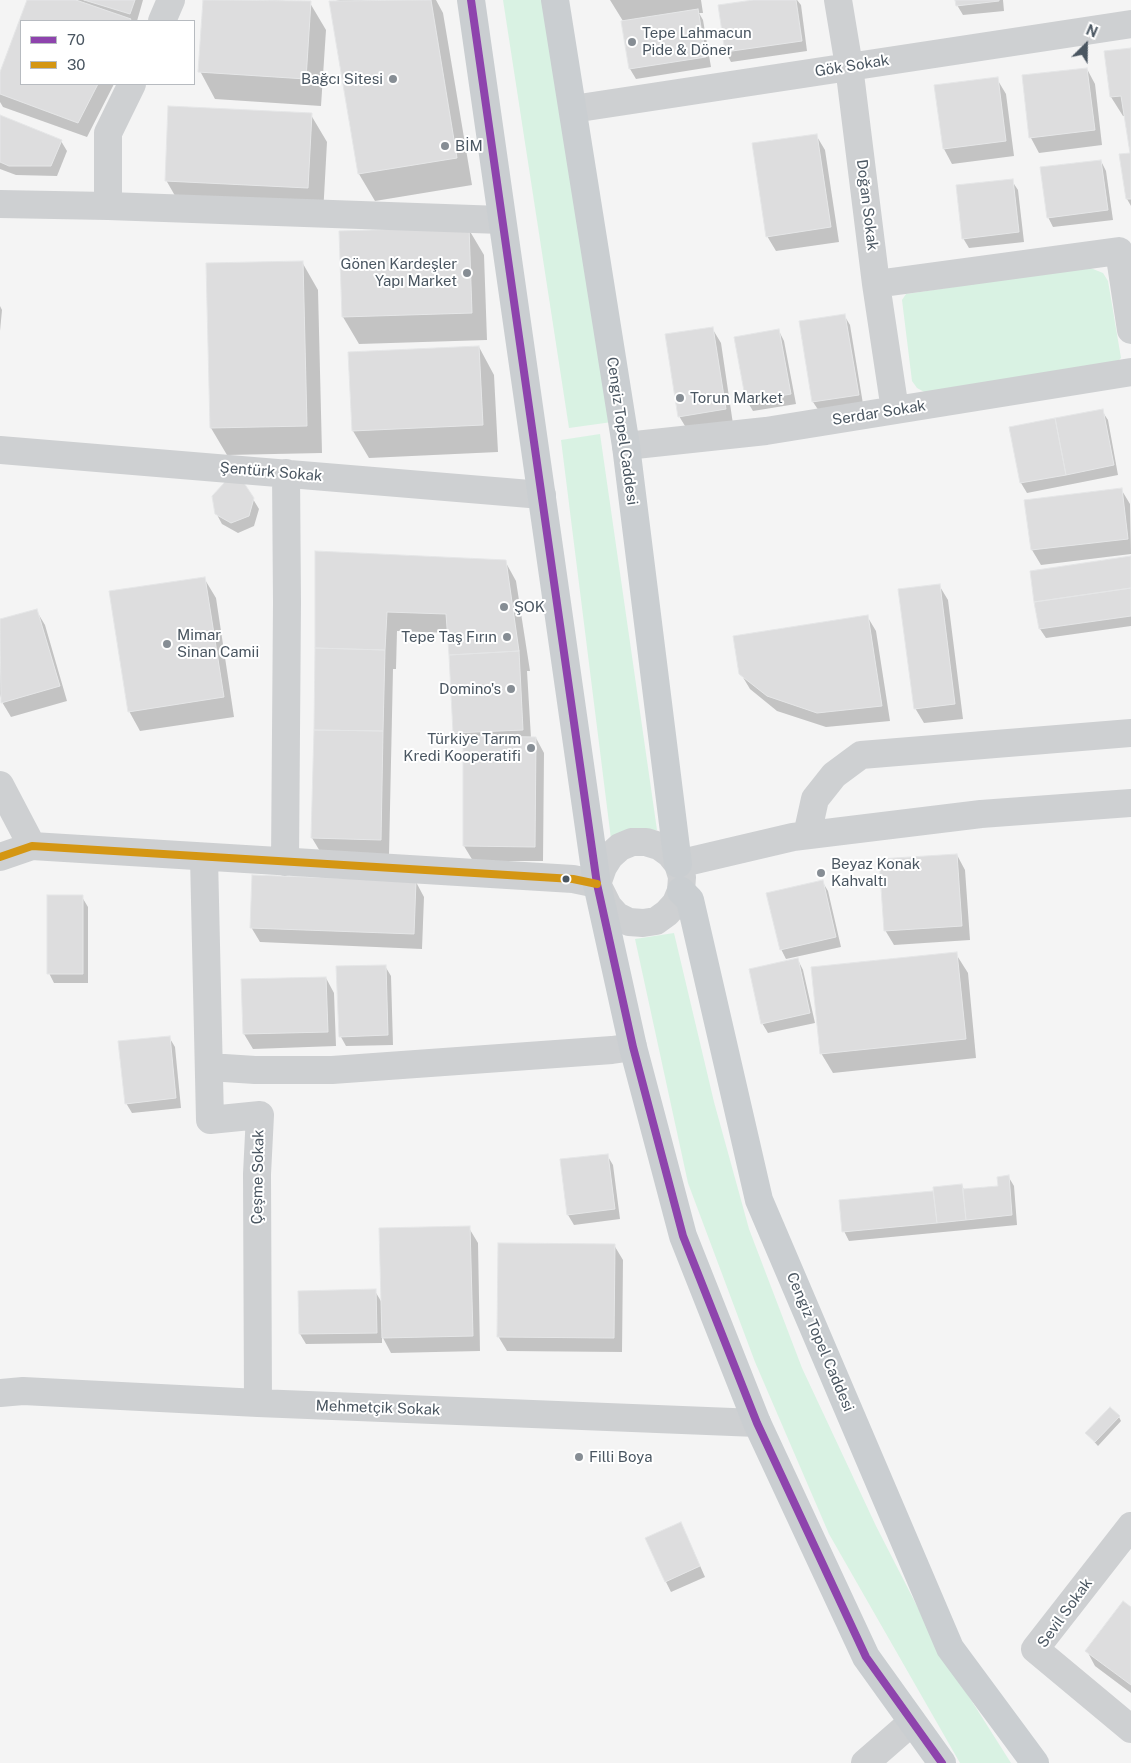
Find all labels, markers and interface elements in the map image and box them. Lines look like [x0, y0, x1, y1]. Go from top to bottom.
legend [20, 20, 195, 85]
north arrow [1061, 20, 1111, 70]
text: N [1084, 22, 1100, 41]
place label: Tepe Lahmacun Pide & Döner [642, 24, 752, 59]
text: 70 [67, 31, 85, 48]
marker: Tepe Lahmacun Pide & Döner [626, 36, 638, 48]
street label: Gök Sokak [814, 51, 890, 81]
text: 30 [67, 56, 86, 73]
place label: Bağcı Sitesi [301, 70, 383, 88]
marker: Bağcı Sitesi [387, 73, 399, 85]
place label: BİM [455, 137, 483, 155]
marker: BİM [439, 140, 451, 152]
street label: Doğan Sokak [852, 158, 882, 252]
place label: Gönen Kardeşler Yapı Market [340, 255, 457, 290]
marker: Gönen Kardeşler Yapı Market [461, 267, 473, 279]
street label: Cengiz Topel Caddesi [603, 356, 641, 506]
place label: Torun Market [690, 389, 783, 407]
marker: Torun Market [674, 392, 686, 404]
street label: Serdar Sokak [831, 397, 927, 429]
street label: Şentürk Sokak [219, 459, 323, 485]
place label: ŞOK [514, 598, 545, 616]
marker: ŞOK [498, 601, 510, 613]
place label: Mimar Sinan Camii [177, 626, 259, 661]
place label: Tepe Taş Fırın [401, 628, 497, 646]
marker: Tepe Taş Fırın [501, 631, 513, 643]
marker: Mimar Sinan Camii [161, 638, 173, 650]
place label: Domino's [439, 680, 501, 698]
marker: Domino's [505, 683, 517, 695]
place label: Türkiye Tarım Kredi Kooperatifi [403, 730, 521, 765]
marker: Türkiye Tarım Kredi Kooperatifi [525, 742, 537, 754]
place label: Beyaz Konak Kahvaltı [831, 855, 920, 890]
marker: Beyaz Konak Kahvaltı [815, 867, 827, 879]
unlabelled marker [561, 874, 571, 884]
street label: Çeşme Sokak [248, 1129, 268, 1225]
street label: Cengiz Topel Caddesi [783, 1270, 857, 1414]
street label: Mehmetçik Sokak [315, 1397, 441, 1419]
place label: Filli Boya [589, 1448, 652, 1466]
marker: Filli Boya [573, 1451, 585, 1463]
street label: Sevil Sokak [1034, 1575, 1096, 1651]

